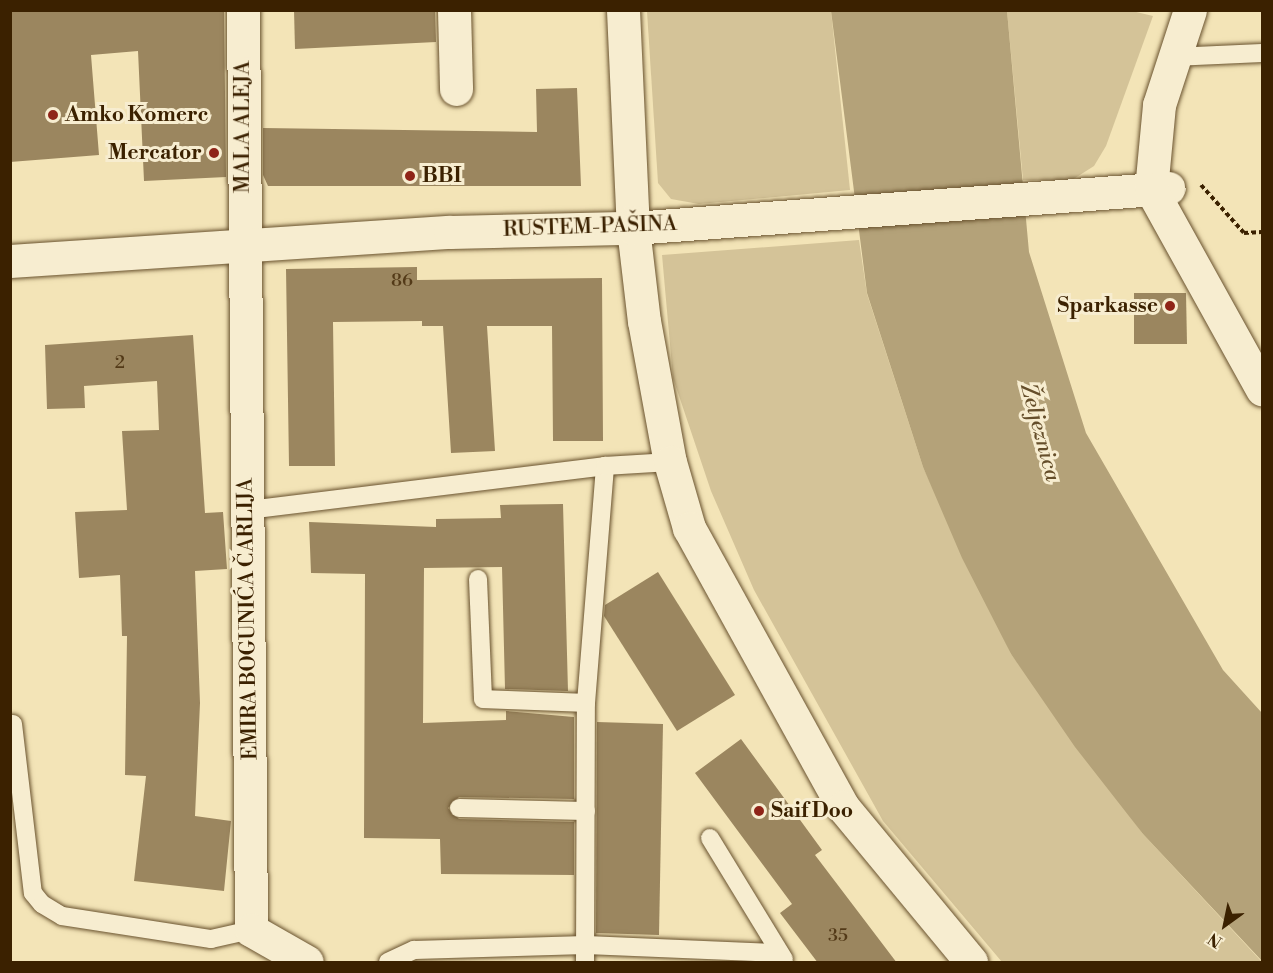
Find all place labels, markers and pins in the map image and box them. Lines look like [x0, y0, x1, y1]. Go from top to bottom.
place label: Amko Komerc [65, 102, 208, 128]
marker: Amko Komerc [46, 108, 60, 122]
place label: Mercator [108, 140, 202, 166]
marker: Mercator [207, 146, 221, 160]
place label: BBI [422, 163, 462, 189]
marker: BBI [403, 169, 417, 183]
place label: Sparkasse [1057, 293, 1158, 319]
marker: Sparkasse [1163, 299, 1177, 313]
place label: Saif Doo [771, 798, 853, 824]
marker: Saif Doo [752, 804, 766, 818]

